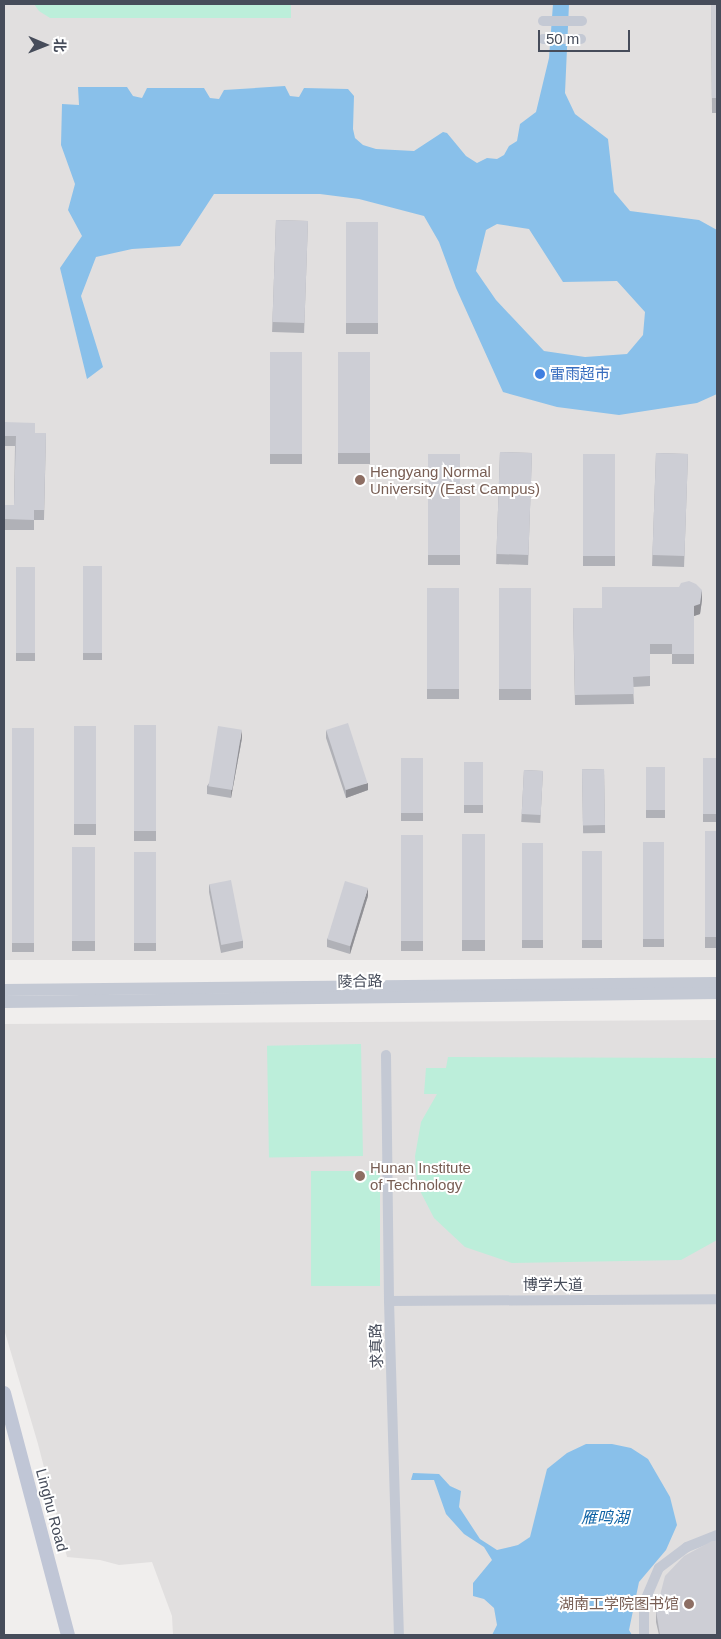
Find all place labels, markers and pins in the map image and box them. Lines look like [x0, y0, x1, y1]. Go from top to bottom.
place label: 雷雨超市 [550, 365, 610, 383]
marker: 雷雨超市 [534, 368, 546, 380]
place label: Hengyang Normal University (East Campus) [370, 462, 540, 497]
marker: Hengyang Normal University (East Campus) [354, 474, 366, 486]
place label: Hunan Institute of Technology [370, 1158, 471, 1193]
marker: Hunan Institute of Technology [354, 1170, 366, 1182]
place label: 湖南工学院图书馆 [559, 1595, 679, 1613]
marker: 湖南工学院图书馆 [683, 1598, 695, 1610]

